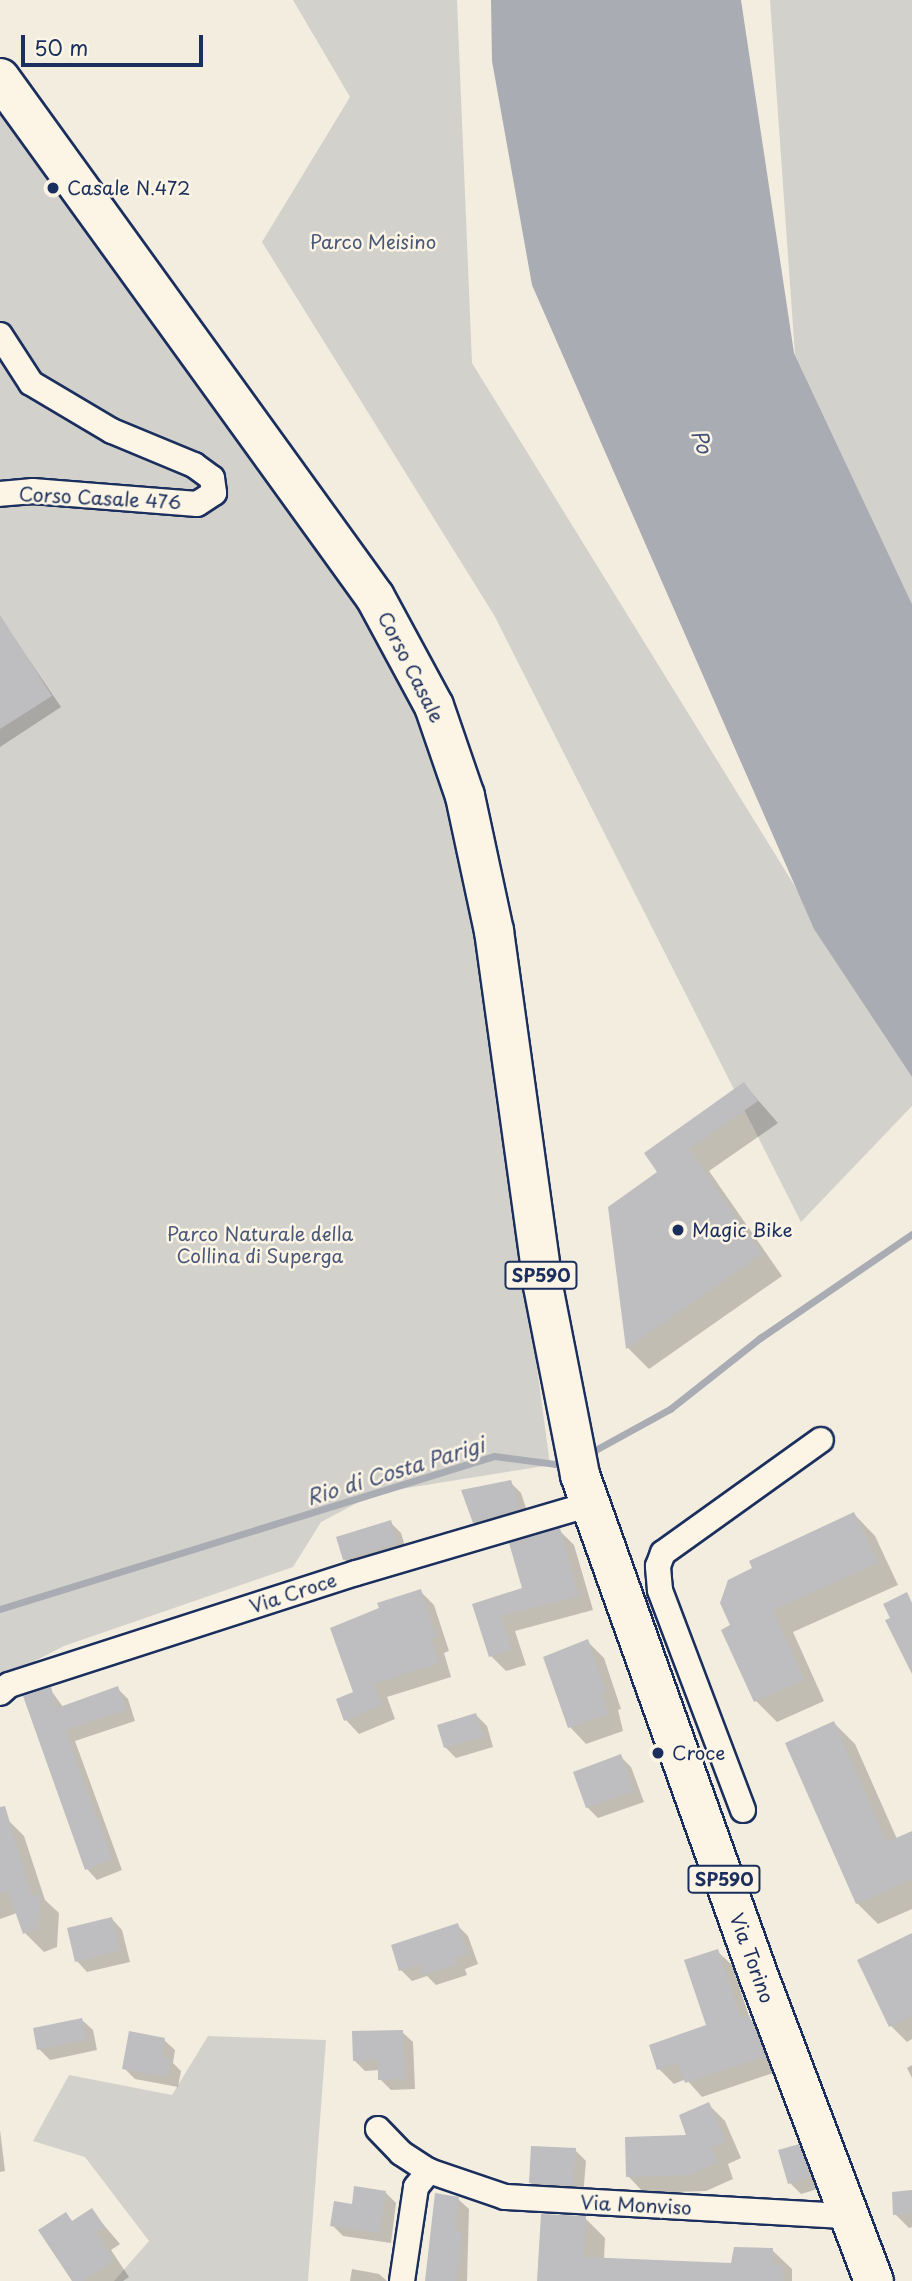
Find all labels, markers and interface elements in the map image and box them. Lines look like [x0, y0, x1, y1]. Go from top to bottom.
scale bar [24, 21, 206, 65]
text: 50 m [34, 31, 88, 63]
place label: Casale N.472 [67, 177, 192, 199]
marker: Casale N.472 [45, 180, 61, 196]
park label: Parco Meisino [309, 231, 437, 253]
water label: Po [687, 426, 719, 456]
street label: Corso Casale 476 [18, 482, 182, 514]
street label: Corso Casale [373, 608, 449, 726]
place label: Magic Bike [692, 1219, 794, 1241]
marker: Magic Bike [670, 1222, 686, 1238]
park label: Parco Naturale della Collina di Superga [166, 1223, 354, 1267]
road number: SP590 [504, 1260, 578, 1290]
water label: Rio di Costa Parigi [302, 1431, 488, 1509]
street label: Via Croce [247, 1568, 339, 1618]
place label: Croce [672, 1742, 725, 1764]
marker: Croce [650, 1745, 666, 1761]
road number: SP590 [687, 1865, 761, 1894]
street label: Via Torino [725, 1911, 779, 2005]
street label: Via Monviso [580, 2191, 692, 2219]

